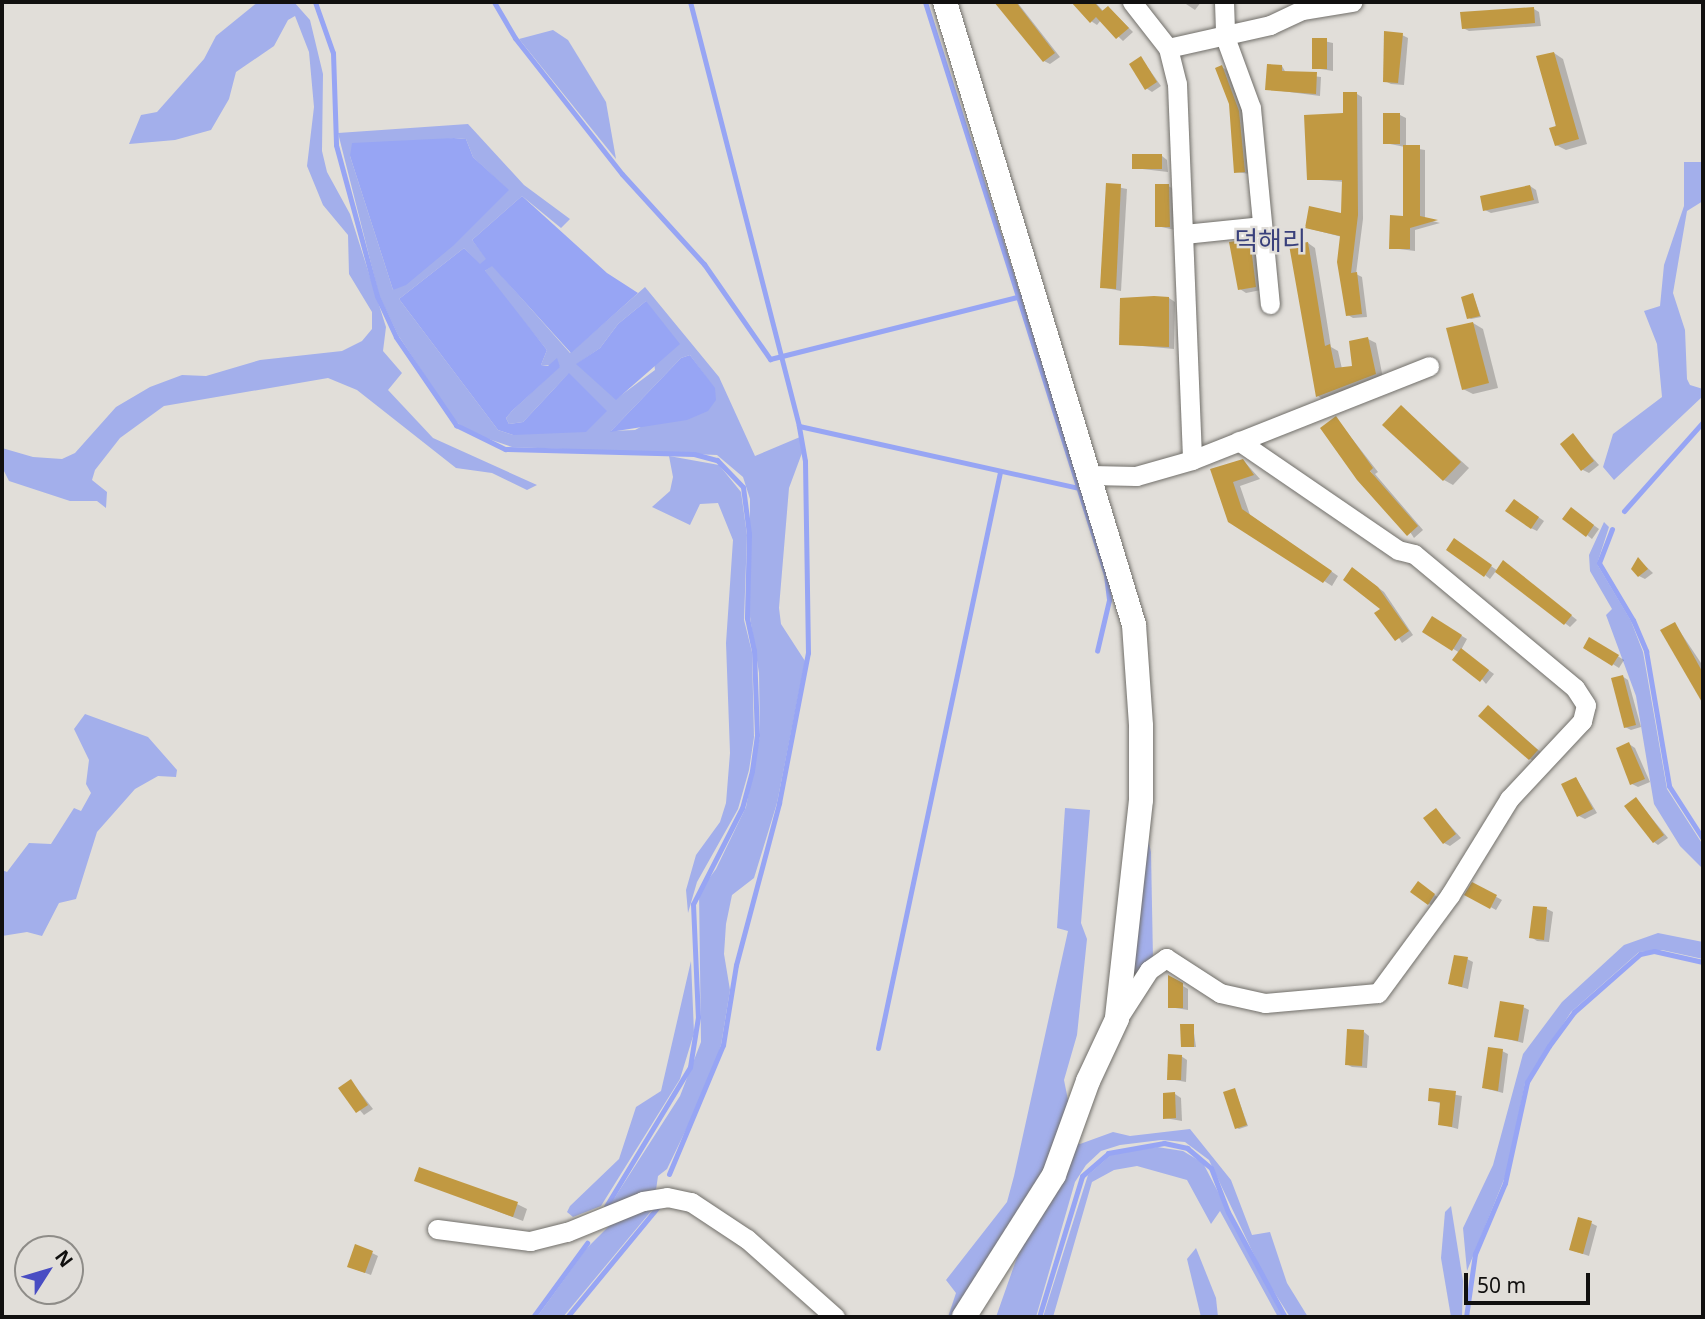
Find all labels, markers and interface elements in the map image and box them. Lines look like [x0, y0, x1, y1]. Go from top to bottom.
district label: 덕해리 [1234, 225, 1306, 257]
north arrow [14, 1235, 84, 1305]
text: N [49, 1245, 79, 1273]
scale bar [1467, 1260, 1593, 1304]
text: 50 m [1477, 1271, 1526, 1299]

